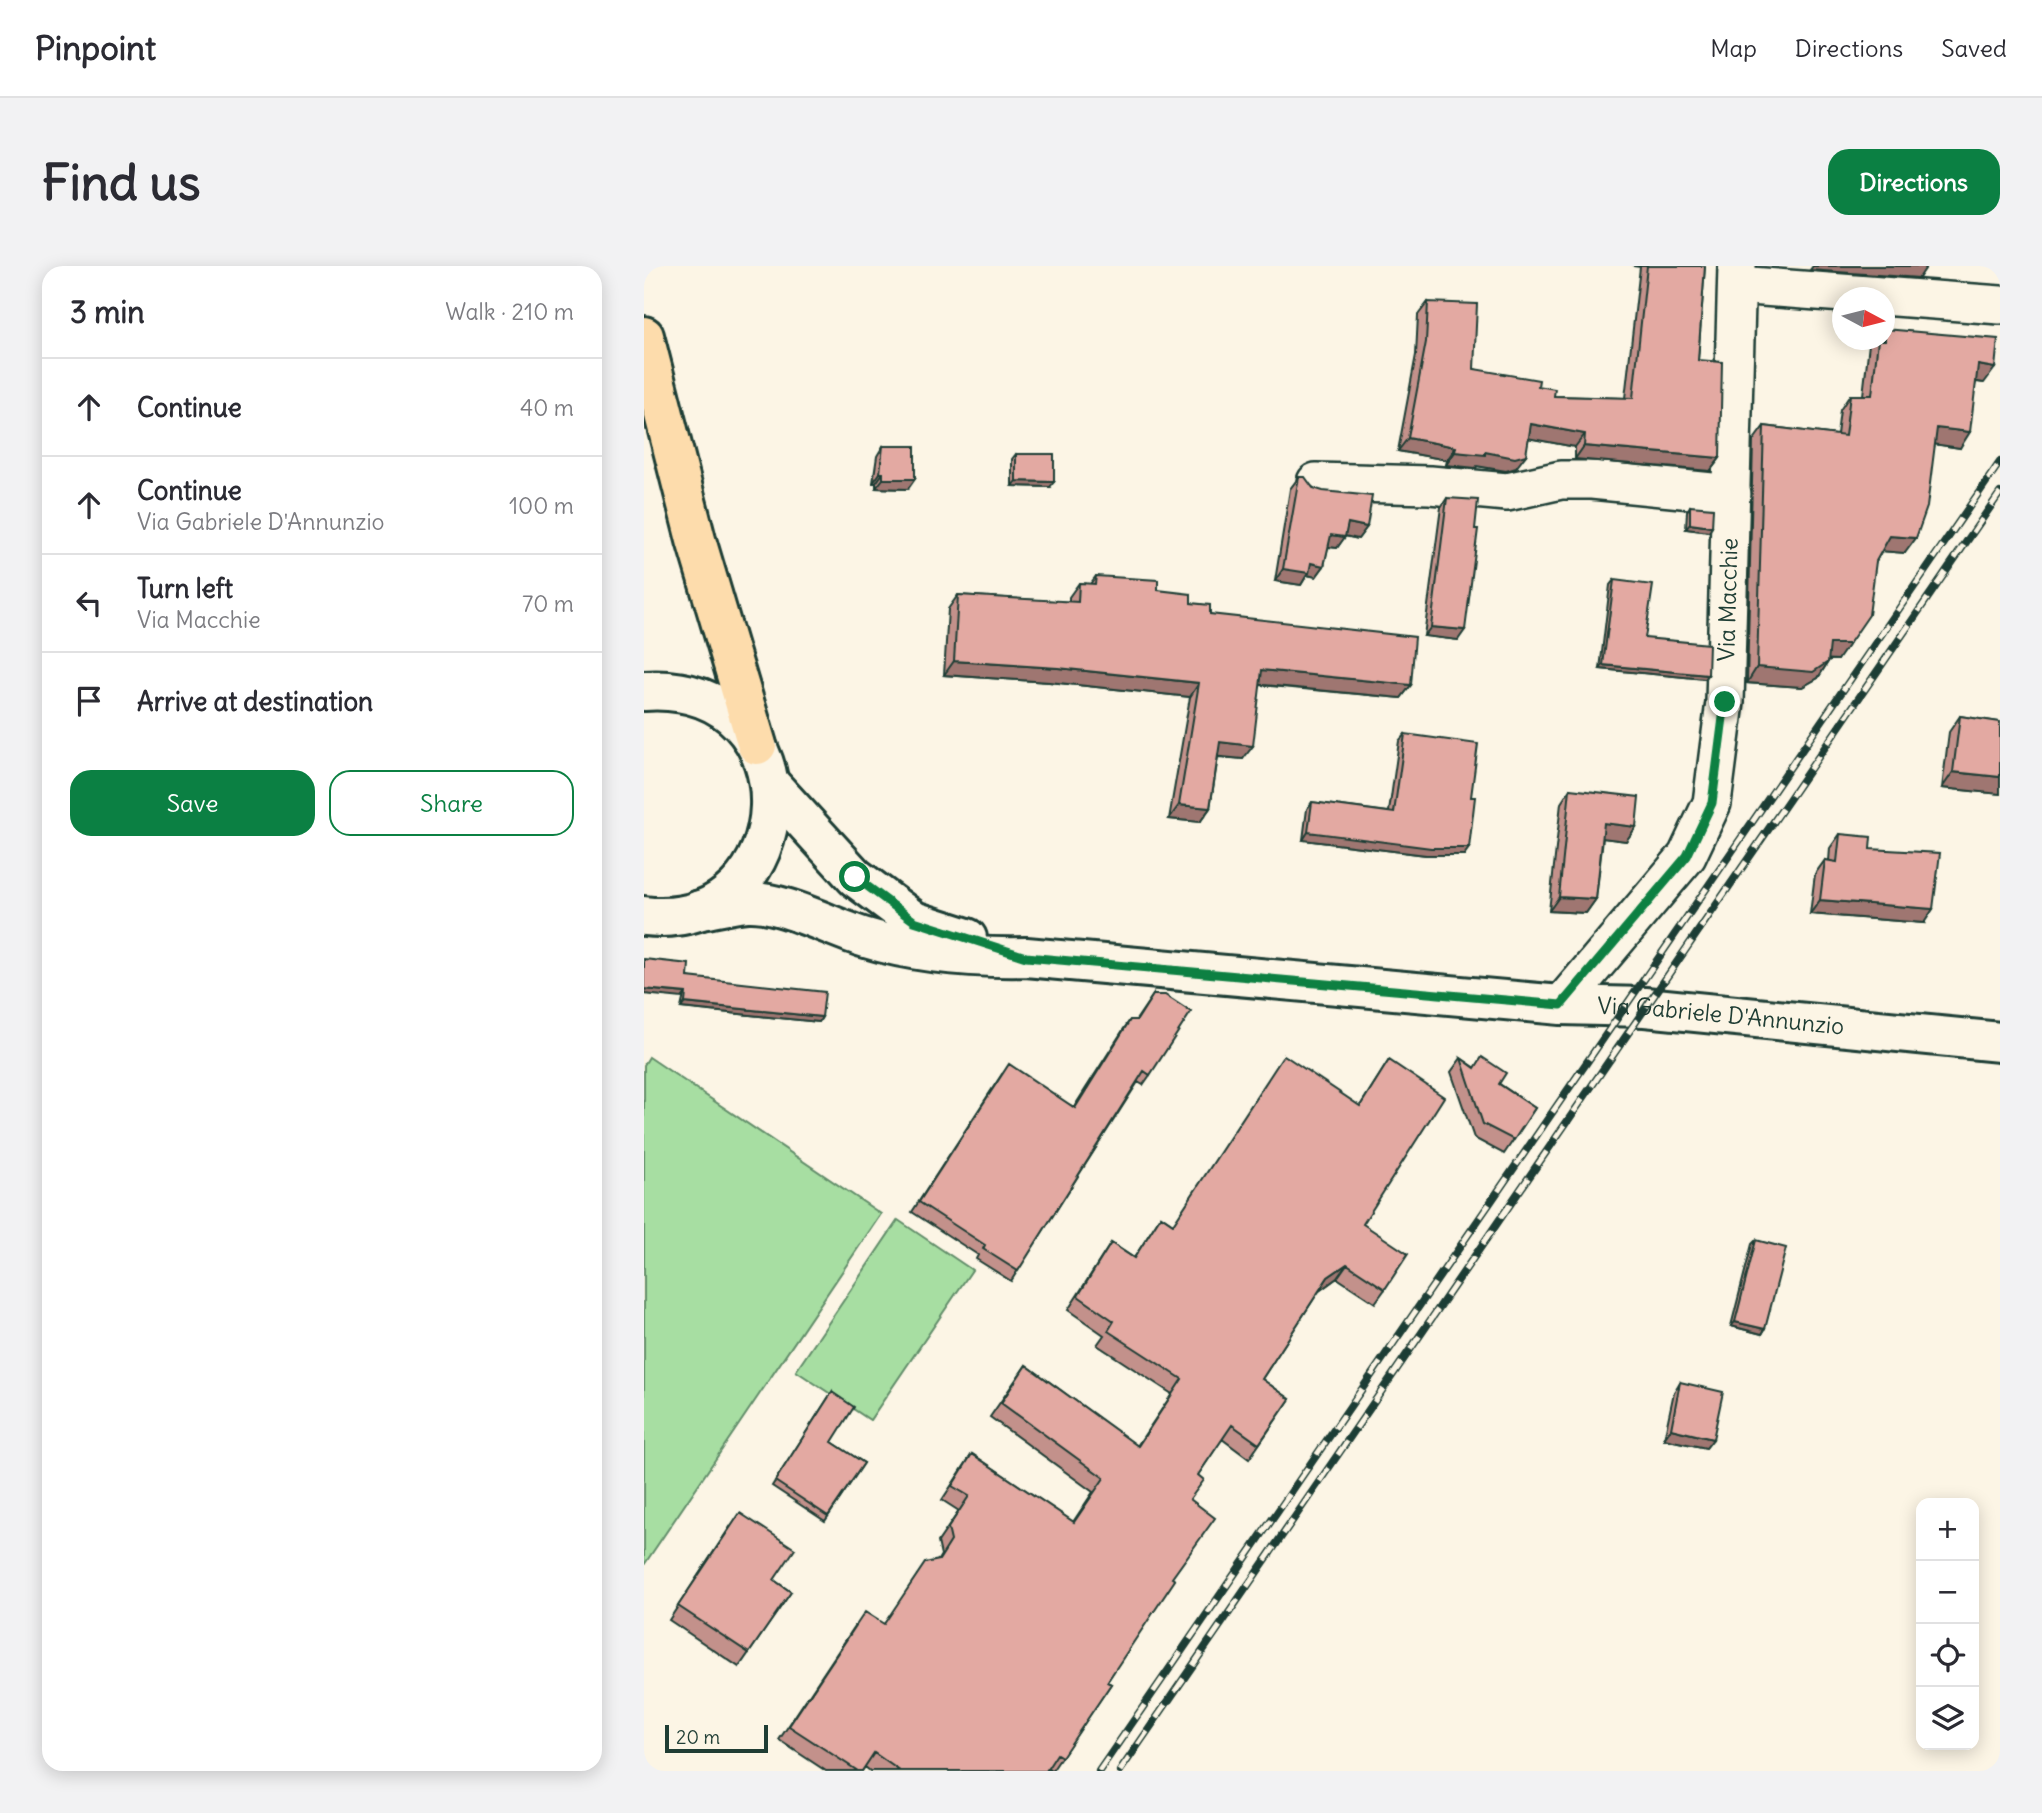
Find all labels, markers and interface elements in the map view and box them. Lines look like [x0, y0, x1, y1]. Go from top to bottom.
text: Pinpoint [35, 27, 156, 69]
text: Map [1710, 33, 1757, 63]
text: Directions [1795, 33, 1903, 63]
text: Saved [1941, 33, 2007, 63]
button: Directions [1828, 149, 2000, 215]
text: Find us [42, 152, 200, 213]
north arrow [1832, 287, 1895, 350]
text: 3 min [70, 293, 145, 331]
text: Walk · 210 m [445, 297, 574, 326]
icon: ahead [70, 388, 108, 426]
text: Continue [137, 391, 242, 424]
text: 40 m [520, 393, 574, 422]
text: Continue [137, 474, 242, 507]
icon: ahead [70, 486, 108, 524]
text: 100 m [509, 491, 574, 520]
text: Via Gabriele D'Annunzio [137, 507, 384, 536]
street label: Via Macchie [1711, 537, 1744, 662]
text: Turn left [137, 572, 233, 605]
icon: left [70, 584, 108, 622]
text: 70 m [522, 589, 574, 618]
text: Via Macchie [137, 605, 261, 634]
icon: arrive [70, 682, 108, 720]
text: Arrive at destination [137, 685, 373, 718]
route end [1709, 686, 1740, 717]
button: Save [70, 770, 315, 836]
button: Share [329, 770, 574, 836]
route start [839, 861, 870, 892]
street label: Via Gabriele D'Annunzio [1597, 991, 1846, 1041]
map controls [1916, 1498, 1979, 1750]
button: + [1916, 1498, 1979, 1561]
button: − [1916, 1561, 1979, 1624]
button: locate [1916, 1624, 1979, 1687]
button: layers [1916, 1687, 1979, 1750]
scale bar [665, 1722, 768, 1754]
text: 20 m [676, 1725, 720, 1749]

